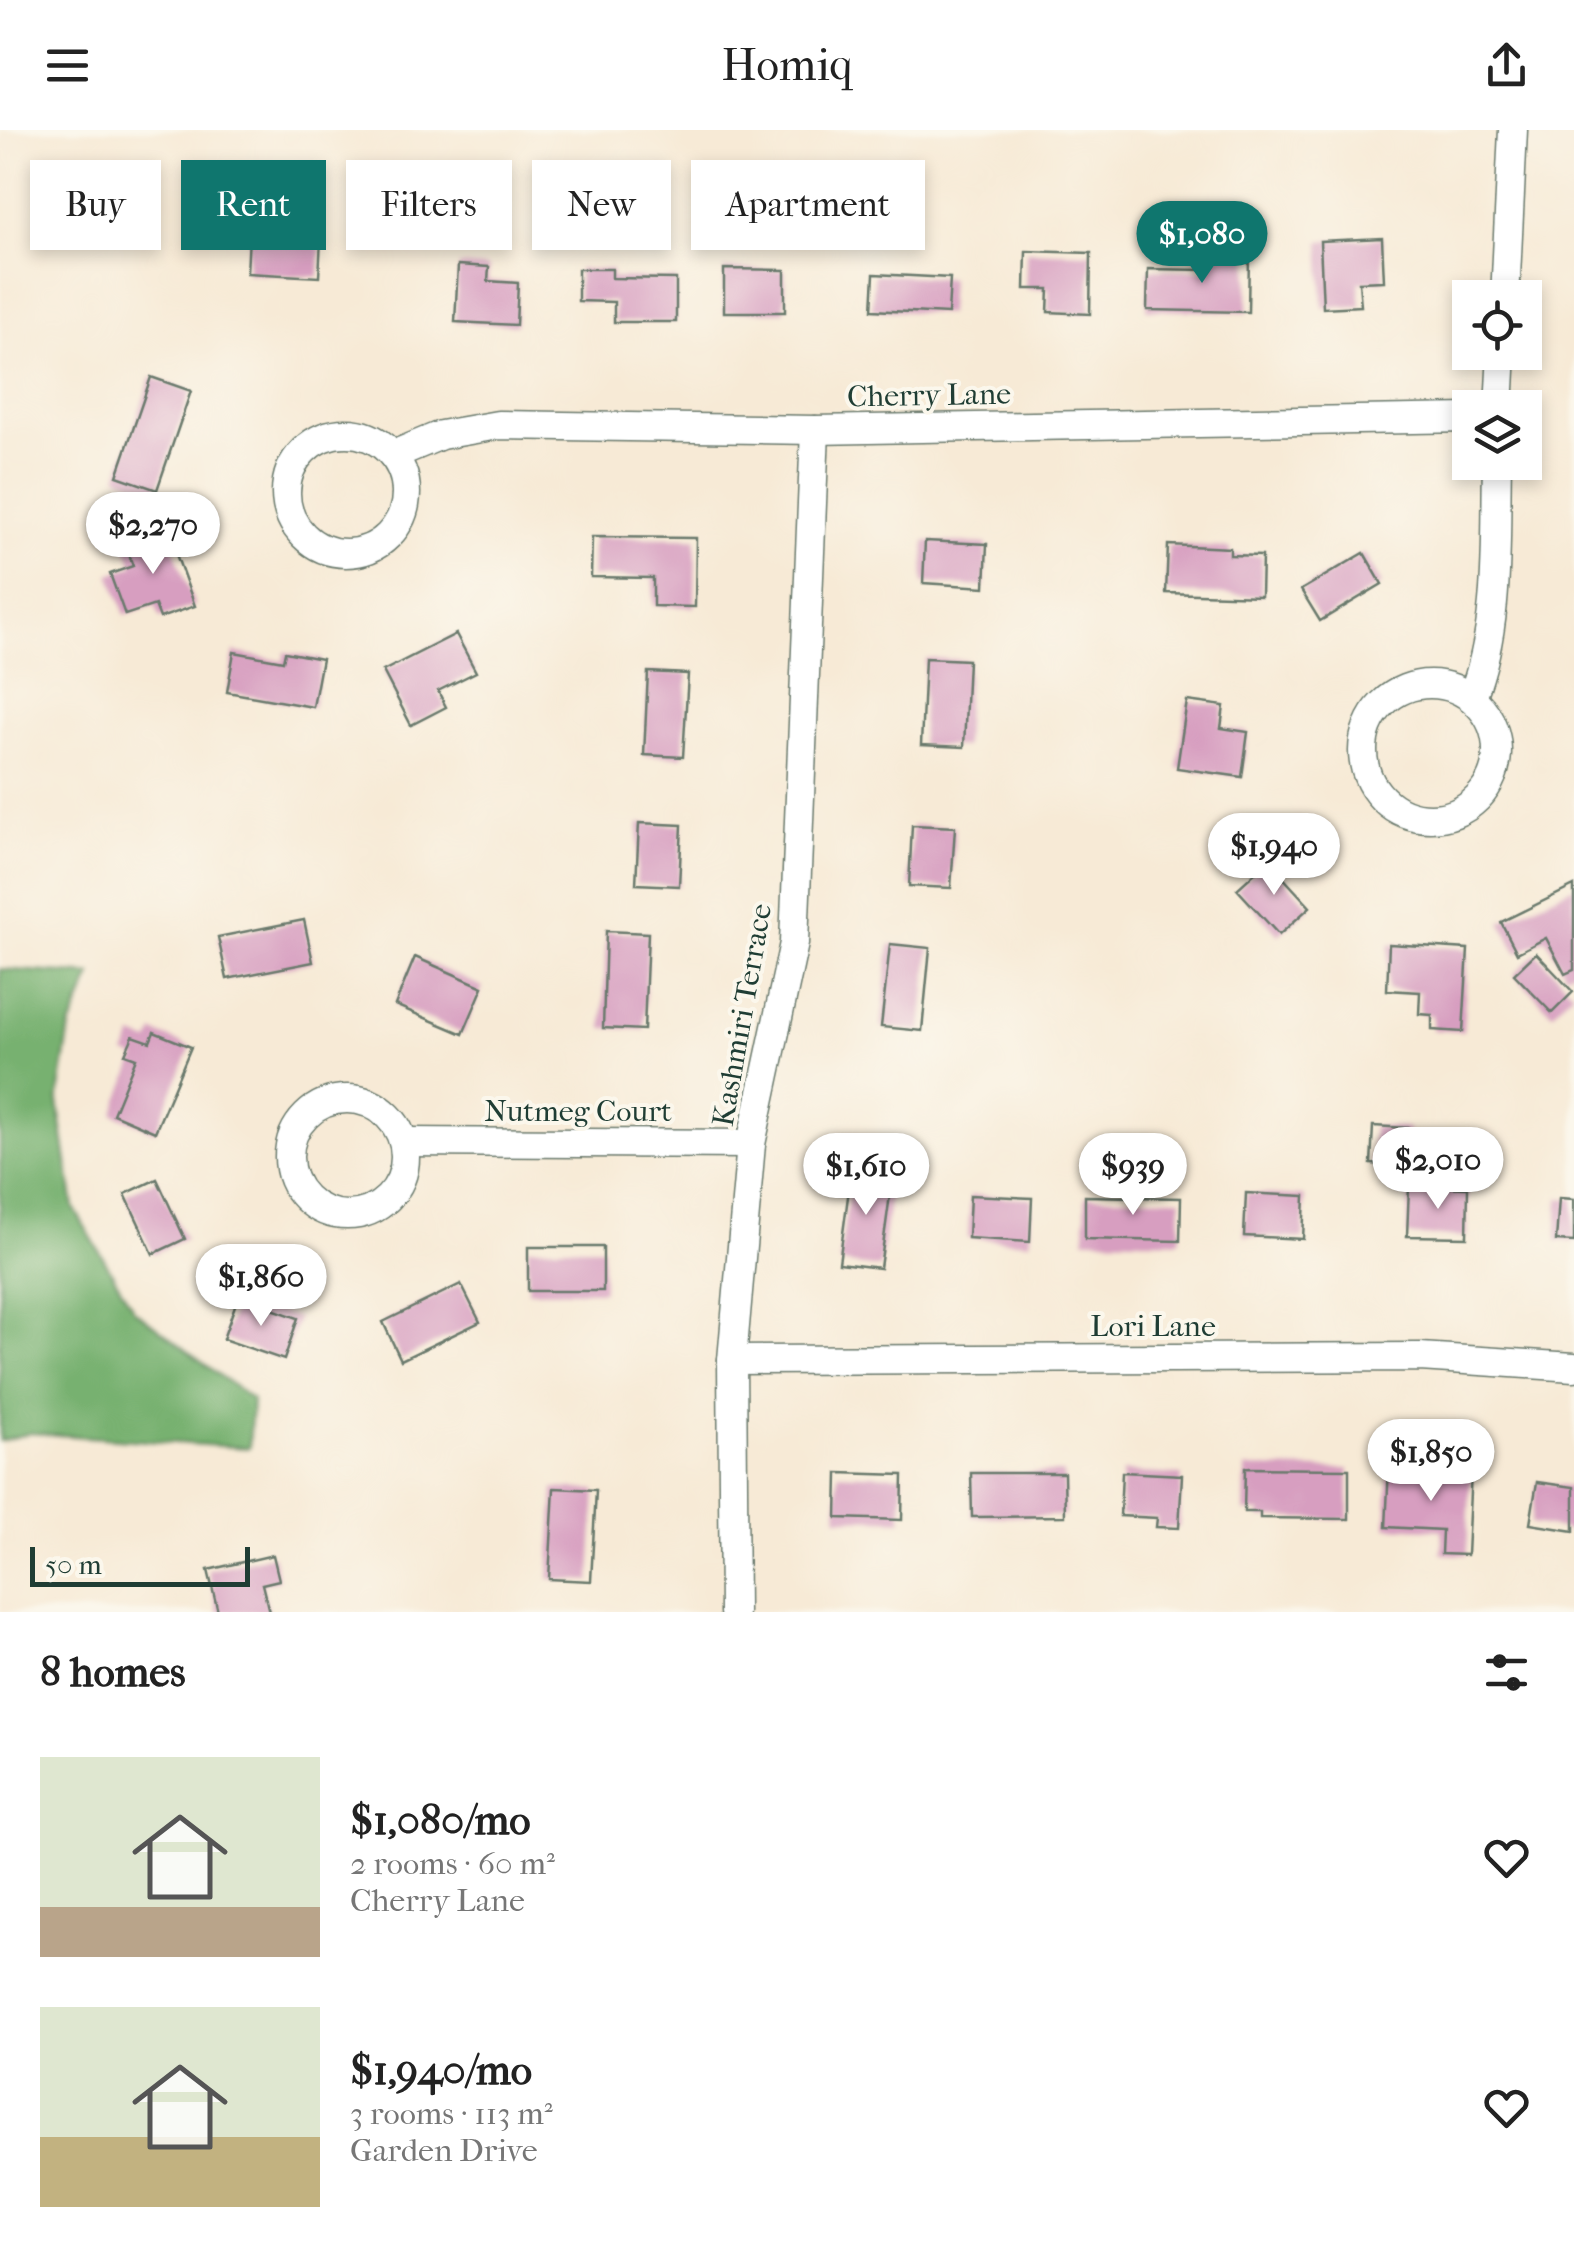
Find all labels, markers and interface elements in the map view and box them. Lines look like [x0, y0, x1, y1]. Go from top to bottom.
icon: menu [40, 38, 95, 93]
icon: share [1479, 38, 1534, 93]
text: Homiq [721, 39, 853, 92]
chip: Buy [30, 160, 161, 250]
chip: Rent [181, 160, 326, 250]
chip: Filters [346, 160, 512, 250]
chip: New [532, 160, 671, 250]
chip: Apartment [691, 160, 925, 250]
pin: $1,080 [1121, 201, 1283, 286]
text: $1,080 [1158, 215, 1246, 252]
map controls [1452, 280, 1542, 480]
button: locate [1452, 280, 1542, 370]
street label: Cherry Lane [847, 377, 1011, 414]
button: layers [1452, 390, 1542, 480]
pin: $2,270 [72, 492, 234, 577]
text: $2,270 [108, 506, 198, 543]
pin: $1,940 [1193, 813, 1355, 898]
text: $1,940 [1230, 827, 1318, 864]
street label: Kashmiri Terrace [706, 901, 779, 1129]
street label: Nutmeg Court [484, 1094, 672, 1129]
pin: $2,010 [1357, 1127, 1519, 1212]
pin: $1,610 [785, 1133, 947, 1218]
pin: $939 [1074, 1133, 1192, 1218]
text: $2,010 [1394, 1141, 1482, 1178]
text: $1,610 [825, 1147, 907, 1184]
text: $939 [1101, 1147, 1165, 1184]
pin: $1,860 [180, 1244, 342, 1329]
text: $1,860 [218, 1258, 304, 1295]
street label: Lori Lane [1090, 1309, 1216, 1344]
pin: $1,850 [1350, 1419, 1512, 1504]
text: $1,850 [1389, 1433, 1473, 1470]
scale bar [30, 1542, 250, 1586]
text: 50 m [45, 1548, 102, 1581]
icon: filters [1479, 1645, 1534, 1700]
text: 8 homes [40, 1648, 186, 1697]
text: $1,080/mo [350, 1796, 531, 1845]
icon: home [120, 1797, 240, 1917]
icon: heart [1479, 1830, 1534, 1885]
text: 2 rooms · 60 m² [350, 1845, 555, 1882]
text: Cherry Lane [350, 1882, 525, 1919]
text: $1,940/mo [350, 2046, 532, 2095]
icon: home [120, 2047, 240, 2167]
icon: heart [1479, 2080, 1534, 2135]
text: 3 rooms · 113 m² [350, 2095, 553, 2132]
text: Garden Drive [350, 2132, 538, 2169]

